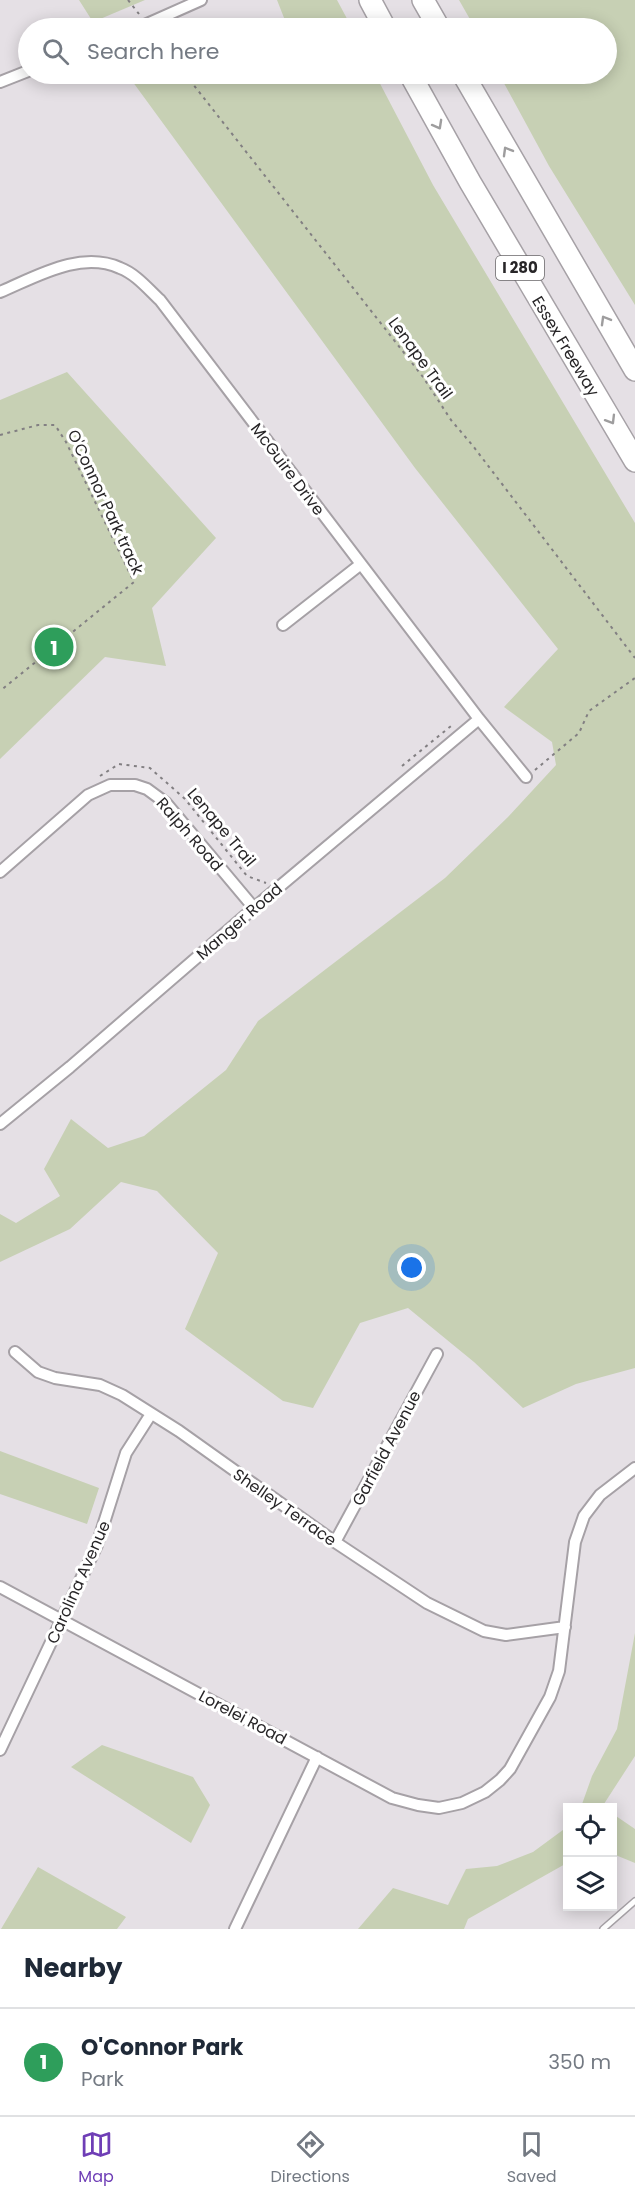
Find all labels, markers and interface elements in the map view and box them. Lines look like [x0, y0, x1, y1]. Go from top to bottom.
search box [18, 18, 617, 84]
icon: search [39, 35, 72, 68]
text: Search here [87, 36, 220, 67]
one-way arrow [431, 119, 442, 129]
one-way arrow [503, 147, 515, 157]
road number: I 280 [496, 256, 544, 280]
street label: Essex Freeway [526, 292, 605, 401]
street label: Lenape Trail [383, 313, 458, 404]
one-way arrow [601, 316, 612, 326]
one-way arrow [603, 414, 615, 424]
street label: McGuire Drive [245, 418, 330, 520]
street label: O'Connor Park track [62, 426, 150, 579]
pin: 1 [34, 624, 74, 670]
street label: Lenape Trail [182, 783, 261, 872]
street label: Ralph Road [151, 792, 228, 876]
street label: Manger Road [191, 877, 287, 965]
your location [397, 1253, 426, 1282]
street label: Garfield Avenue [346, 1387, 427, 1510]
street label: Shelley Terrace [228, 1463, 341, 1552]
street label: Carolina Avenue [41, 1517, 116, 1647]
street label: Lorelei Road [195, 1685, 291, 1750]
map controls [563, 1803, 617, 1911]
button: locate [563, 1803, 617, 1857]
button: layers [563, 1857, 617, 1911]
text: Nearby [24, 1950, 122, 1986]
text: O'Connor Park [81, 2032, 243, 2063]
text: 1 [40, 2048, 47, 2076]
text: 350 m [548, 2048, 611, 2076]
text: Park [81, 2065, 124, 2093]
tab: Map [78, 2128, 114, 2189]
tab: Directions [271, 2128, 350, 2189]
tab: Saved [507, 2128, 557, 2189]

